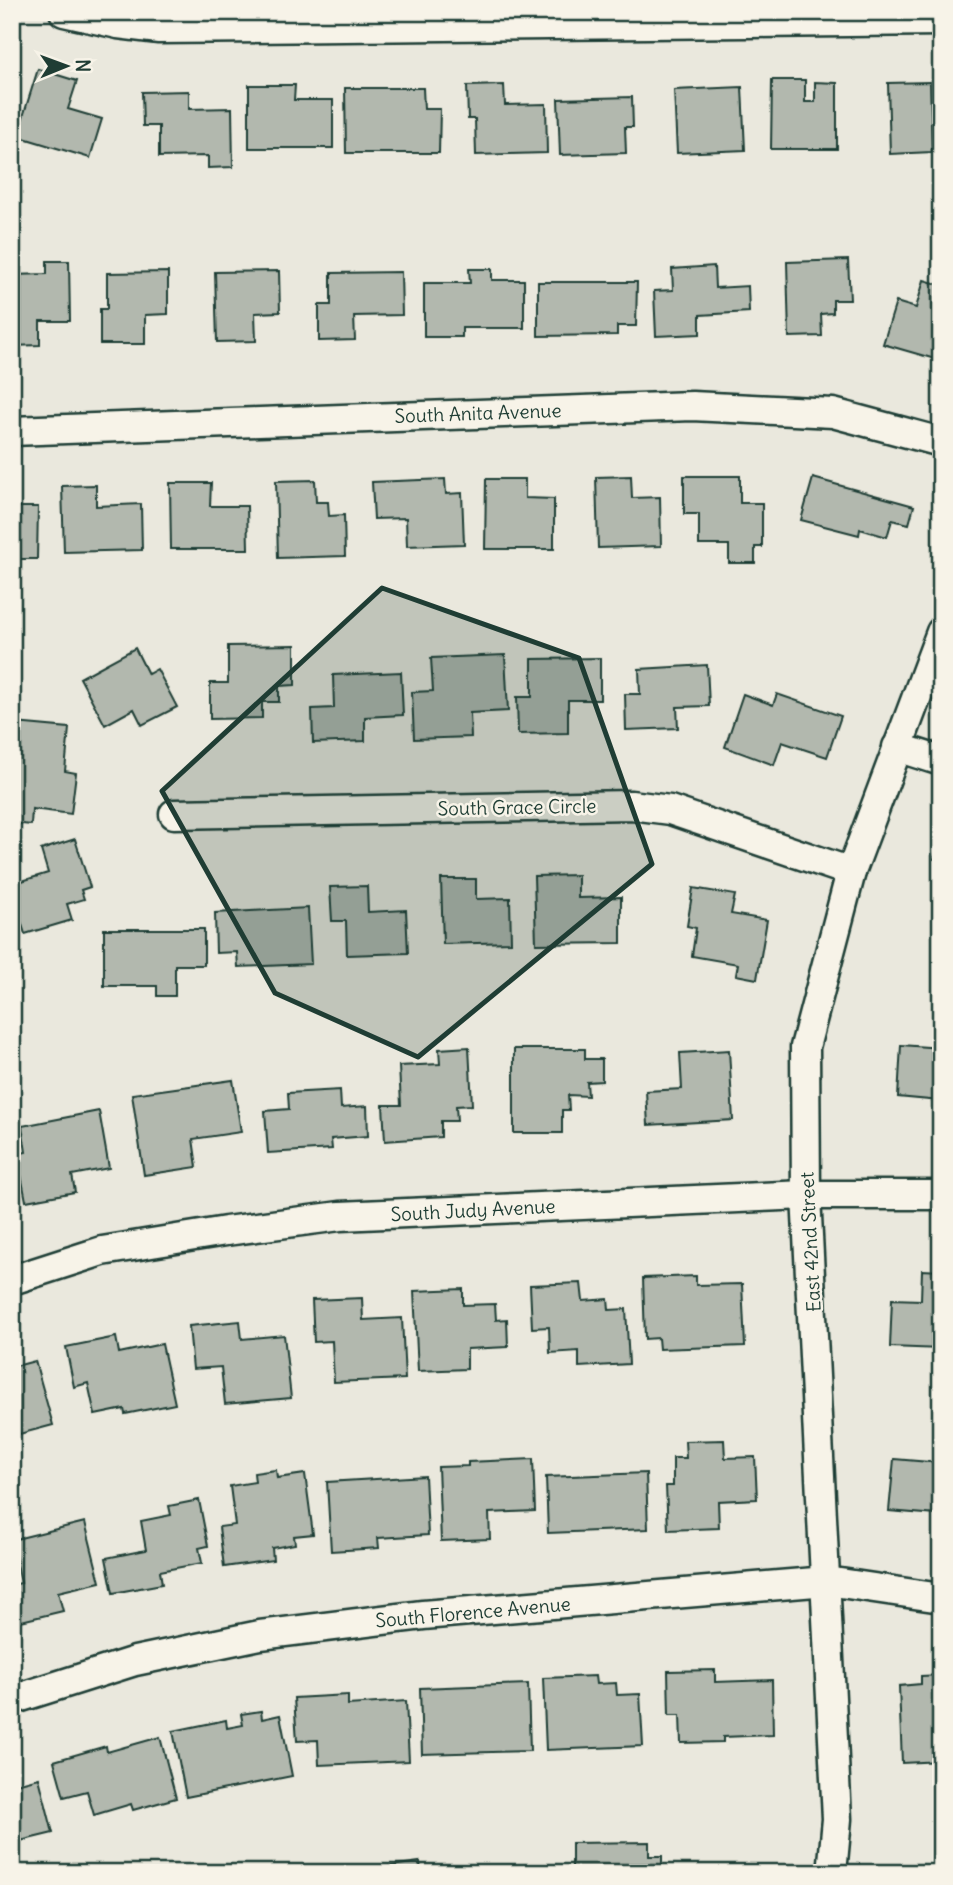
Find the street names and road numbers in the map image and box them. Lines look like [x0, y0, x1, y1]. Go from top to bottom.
street label: South Anita Avenue [394, 398, 562, 428]
street label: South Grace Circle [437, 794, 597, 820]
street label: East 42nd Street [794, 1171, 826, 1313]
street label: South Judy Avenue [390, 1194, 556, 1226]
street label: South Florence Avenue [374, 1591, 572, 1633]

